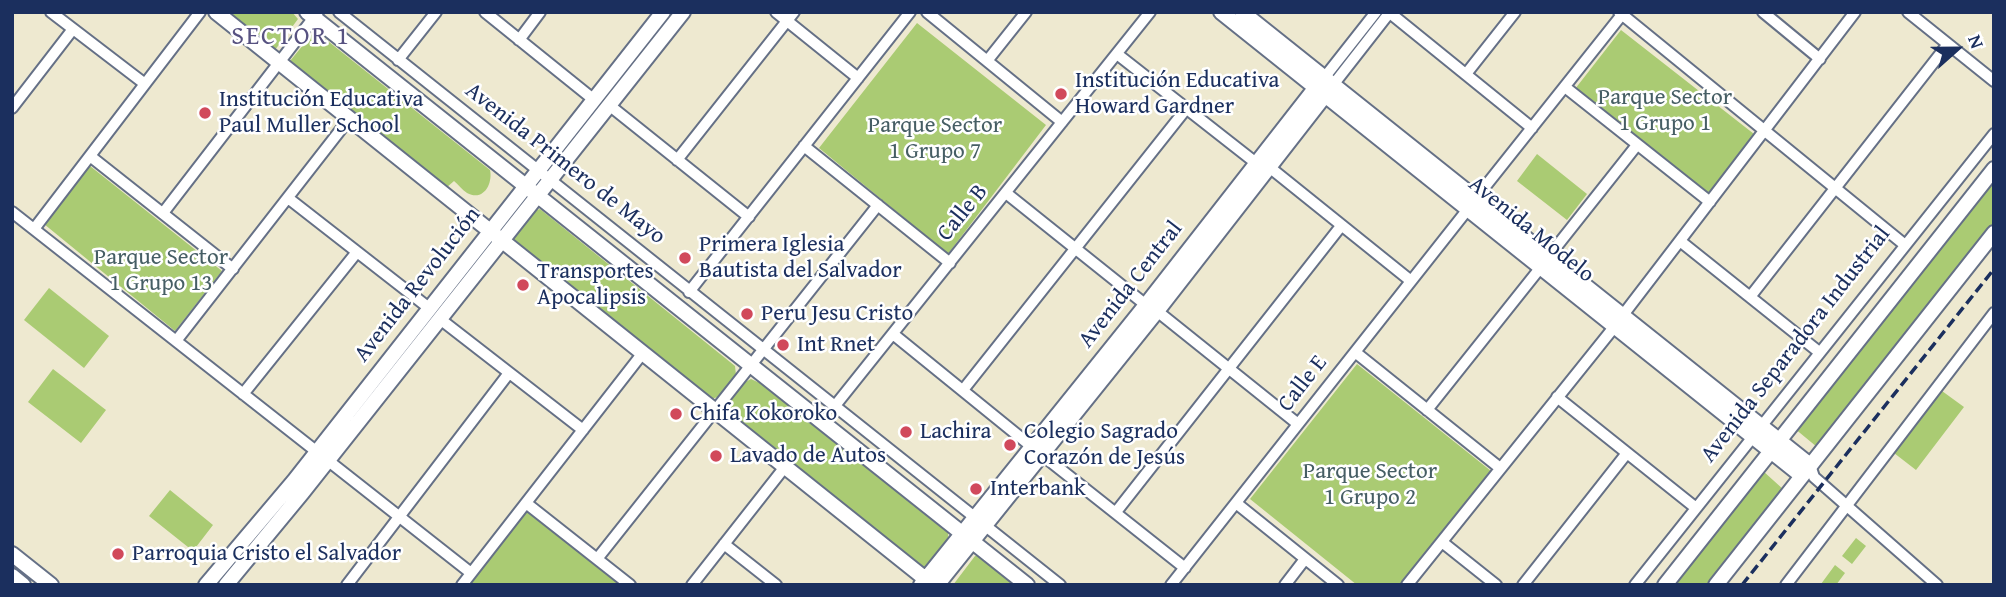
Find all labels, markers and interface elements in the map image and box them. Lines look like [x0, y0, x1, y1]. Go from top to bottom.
north arrow [1922, 14, 1992, 84]
district label: SECTOR 1 [232, 21, 350, 53]
text: N [1961, 31, 1992, 52]
place label: Institución Educativa Howard Gardner [1075, 67, 1279, 121]
street label: Avenida Primero de Mayo [459, 77, 671, 251]
park label: Parque Sector 1 Grupo 1 [1598, 84, 1732, 138]
place label: Institución Educativa Paul Muller School [219, 86, 423, 140]
marker: Institución Educativa Howard Gardner [1053, 86, 1069, 102]
marker: Institución Educativa Paul Muller School [197, 105, 213, 121]
park label: Parque Sector 1 Grupo 7 [868, 112, 1002, 166]
street label: Avenida Modelo [1462, 171, 1600, 289]
street label: Calle B [932, 179, 994, 247]
street label: Avenida Revolución [349, 202, 487, 368]
street label: Avenida Central [1073, 216, 1189, 354]
street label: Avenida Separadora Industrial [1695, 221, 1897, 469]
place label: Primera Iglesia Bautista del Salvador [699, 231, 902, 285]
park label: Parque Sector 1 Grupo 13 [94, 244, 228, 298]
marker: Primera Iglesia Bautista del Salvador [677, 250, 693, 266]
place label: Transportes Apocalipsis [537, 258, 654, 312]
marker: Transportes Apocalipsis [515, 277, 531, 293]
place label: Peru Jesu Cristo [761, 300, 913, 328]
marker: Peru Jesu Cristo [739, 306, 755, 322]
place label: Int Rnet [797, 331, 875, 359]
marker: Int Rnet [775, 337, 791, 353]
street label: Calle E [1272, 350, 1334, 418]
place label: Chifa Kokoroko [690, 400, 837, 428]
marker: Chifa Kokoroko [668, 406, 684, 422]
place label: Lachira [920, 418, 991, 446]
place label: Colegio Sagrado Corazón de Jesús [1024, 418, 1185, 472]
marker: Lachira [898, 424, 914, 440]
marker: Colegio Sagrado Corazón de Jesús [1002, 437, 1018, 453]
place label: Lavado de Autos [730, 442, 886, 470]
marker: Lavado de Autos [708, 448, 724, 464]
park label: Parque Sector 1 Grupo 2 [1303, 458, 1437, 512]
place label: Interbank [990, 475, 1086, 503]
marker: Interbank [968, 481, 984, 497]
place label: Parroquia Cristo el Salvador [132, 540, 401, 568]
marker: Parroquia Cristo el Salvador [110, 546, 126, 562]

